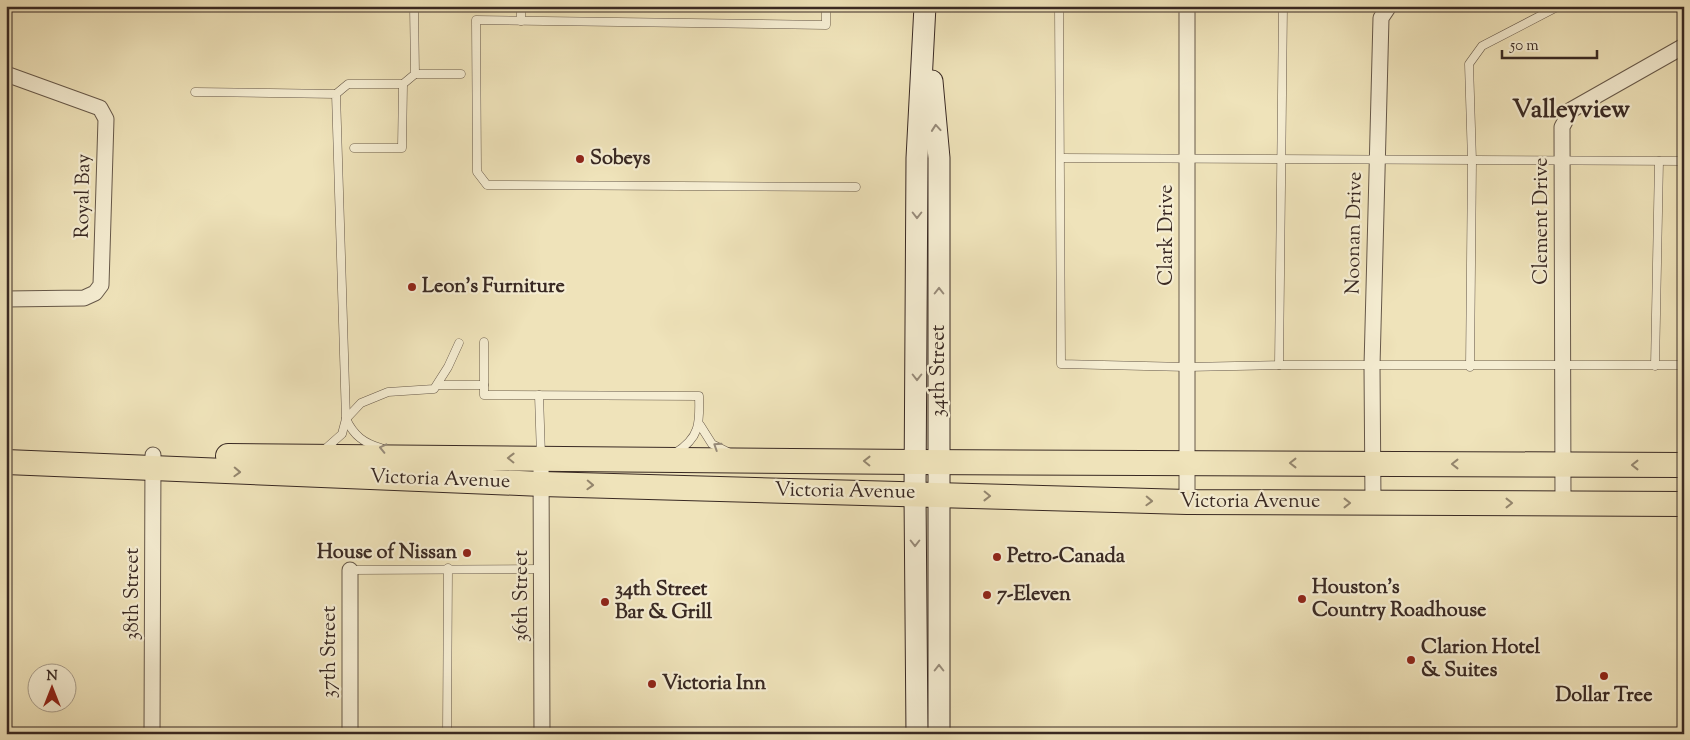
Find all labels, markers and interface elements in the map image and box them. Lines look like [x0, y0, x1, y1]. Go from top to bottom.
scale bar [1502, 28, 1598, 60]
text: 50 m [1509, 36, 1539, 57]
district label: Valleyview [1512, 93, 1630, 129]
one-way arrow [931, 124, 942, 132]
place label: Sobeys [590, 145, 651, 174]
street label: Royal Bay [69, 153, 99, 239]
marker: Sobeys [574, 153, 586, 165]
street label: Clement Drive [1528, 157, 1557, 285]
street label: Noonan Drive [1339, 171, 1371, 295]
street label: Clark Drive [1153, 184, 1182, 286]
one-way arrow [912, 211, 922, 219]
place label: Leon's Furniture [422, 273, 565, 302]
marker: Leon's Furniture [406, 281, 418, 293]
one-way arrow [934, 286, 944, 294]
street label: 34th Street [925, 325, 954, 417]
one-way arrow [912, 374, 922, 381]
one-way arrow [713, 442, 722, 452]
one-way arrow [379, 443, 388, 454]
one-way arrow [506, 453, 514, 463]
one-way arrow [863, 456, 871, 466]
one-way arrow [1288, 458, 1296, 468]
one-way arrow [1451, 459, 1458, 469]
one-way arrow [1631, 460, 1638, 470]
street label: Victoria Avenue [369, 463, 511, 497]
one-way arrow [233, 467, 241, 477]
street label: Victoria Avenue [774, 476, 916, 508]
one-way arrow [587, 480, 595, 491]
street label: Victoria Avenue [1180, 488, 1320, 517]
one-way arrow [984, 491, 991, 501]
one-way arrow [1146, 496, 1154, 506]
one-way arrow [1344, 498, 1351, 508]
one-way arrow [1506, 498, 1514, 508]
place label: House of Nissan [317, 539, 457, 568]
one-way arrow [910, 540, 920, 547]
place label: Petro-Canada [1007, 543, 1126, 572]
marker: House of Nissan [461, 547, 473, 559]
street label: 38th Street [119, 548, 148, 640]
street label: 36th Street [508, 550, 537, 642]
marker: Petro-Canada [991, 551, 1003, 563]
place label: Houston's Country Roadhouse [1312, 574, 1486, 626]
place label: 34th Street Bar & Grill [615, 576, 713, 628]
place label: 7-Eleven [997, 581, 1071, 610]
marker: 7-Eleven [981, 589, 993, 601]
marker: Houston's Country Roadhouse [1296, 593, 1308, 605]
marker: 34th Street Bar & Grill [599, 596, 611, 608]
street label: 37th Street [316, 606, 345, 698]
place label: Clarion Hotel & Suites [1421, 634, 1540, 686]
marker: Clarion Hotel & Suites [1405, 654, 1417, 666]
north arrow [28, 662, 78, 712]
one-way arrow [934, 663, 944, 671]
text: N [46, 667, 58, 687]
place label: Victoria Inn [662, 670, 766, 699]
marker: Dollar Tree [1598, 670, 1610, 682]
marker: Victoria Inn [646, 678, 658, 690]
place label: Dollar Tree [1556, 682, 1652, 711]

